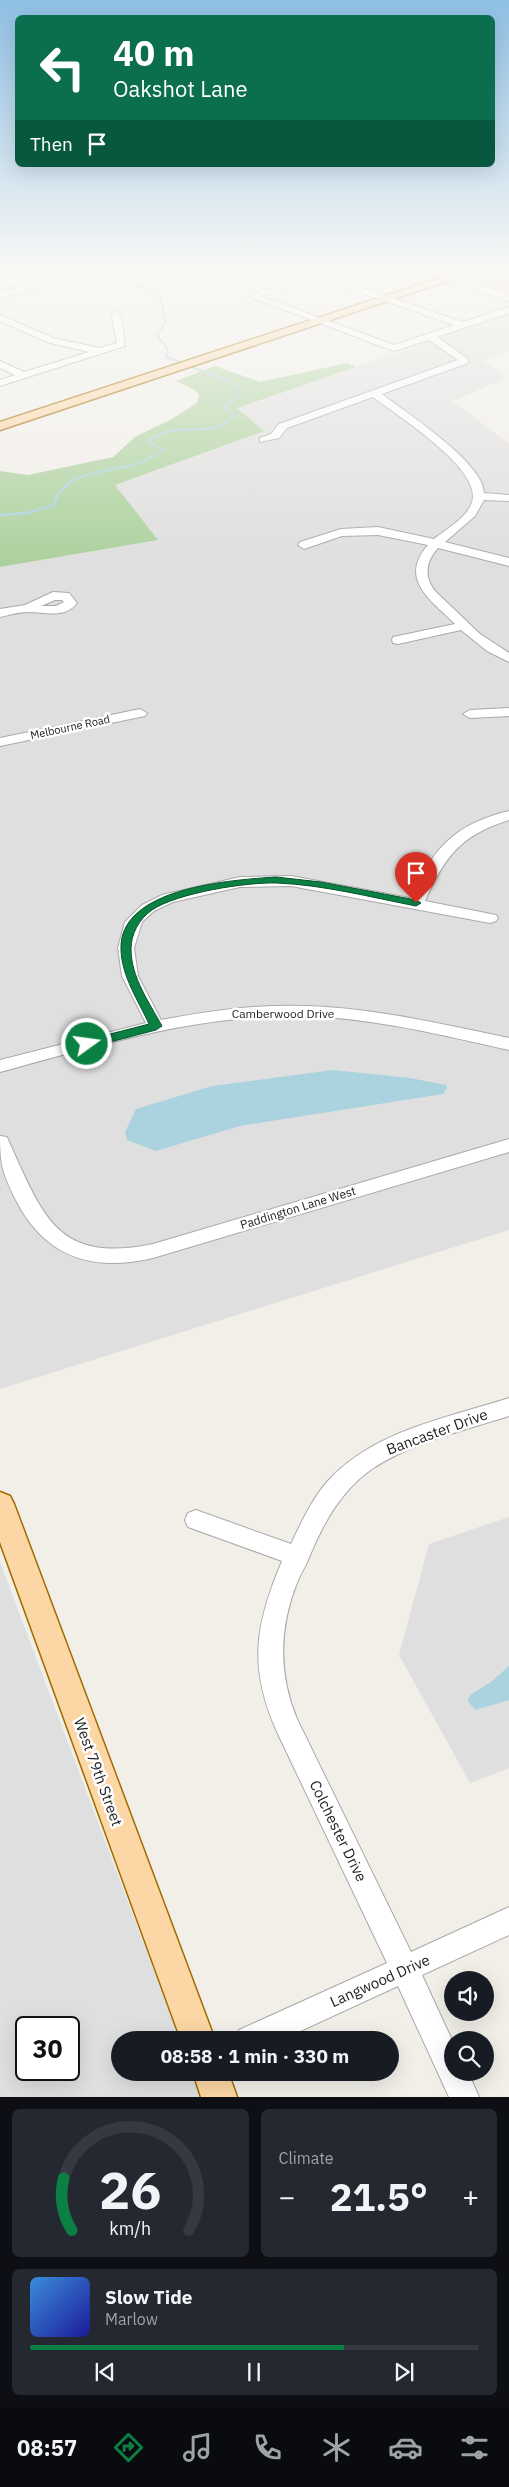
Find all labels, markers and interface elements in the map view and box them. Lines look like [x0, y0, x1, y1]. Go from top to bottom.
text: 40 m [113, 30, 195, 76]
icon: left [30, 35, 95, 100]
text: Oakshot Lane [113, 74, 247, 103]
icon: arrive [83, 130, 111, 158]
text: Then [30, 132, 73, 156]
street label: Melbourne Road [29, 712, 111, 742]
pin [395, 852, 437, 903]
icon: arrive [402, 859, 430, 887]
street label: Camberwood Drive [232, 1006, 335, 1021]
position arrow [60, 1017, 112, 1069]
street label: Paddington Lane West [238, 1183, 357, 1232]
street label: Bancaster Drive [384, 1404, 490, 1459]
street label: West 79th Street [70, 1715, 127, 1829]
street label: Colchester Drive [306, 1777, 371, 1885]
street label: Langwood Drive [327, 1950, 433, 2011]
map controls [444, 1971, 494, 2081]
button: sound [444, 1971, 494, 2021]
speed limit sign: 30 [15, 2016, 80, 2081]
button: search [444, 2031, 494, 2081]
text: 08:58 · 1 min · 330 m [161, 2044, 349, 2068]
text: Climate [279, 2148, 334, 2168]
text: 26 [99, 2156, 161, 2223]
text: 21.5° [330, 2172, 428, 2221]
text: − [279, 2178, 295, 2215]
text: + [462, 2178, 479, 2215]
text: km/h [109, 2217, 151, 2240]
text: Slow Tide [105, 2285, 192, 2309]
text: Marlow [105, 2309, 158, 2329]
icon: previous [91, 2358, 119, 2386]
icon: pause [240, 2358, 268, 2386]
icon: next [390, 2358, 418, 2386]
icon: directions [111, 2430, 146, 2465]
icon: music [180, 2430, 215, 2465]
icon: phone [250, 2430, 285, 2465]
icon: climate [319, 2430, 354, 2465]
icon: car [388, 2430, 423, 2465]
icon: filters [457, 2430, 492, 2465]
text: 08:57 [17, 2433, 77, 2462]

